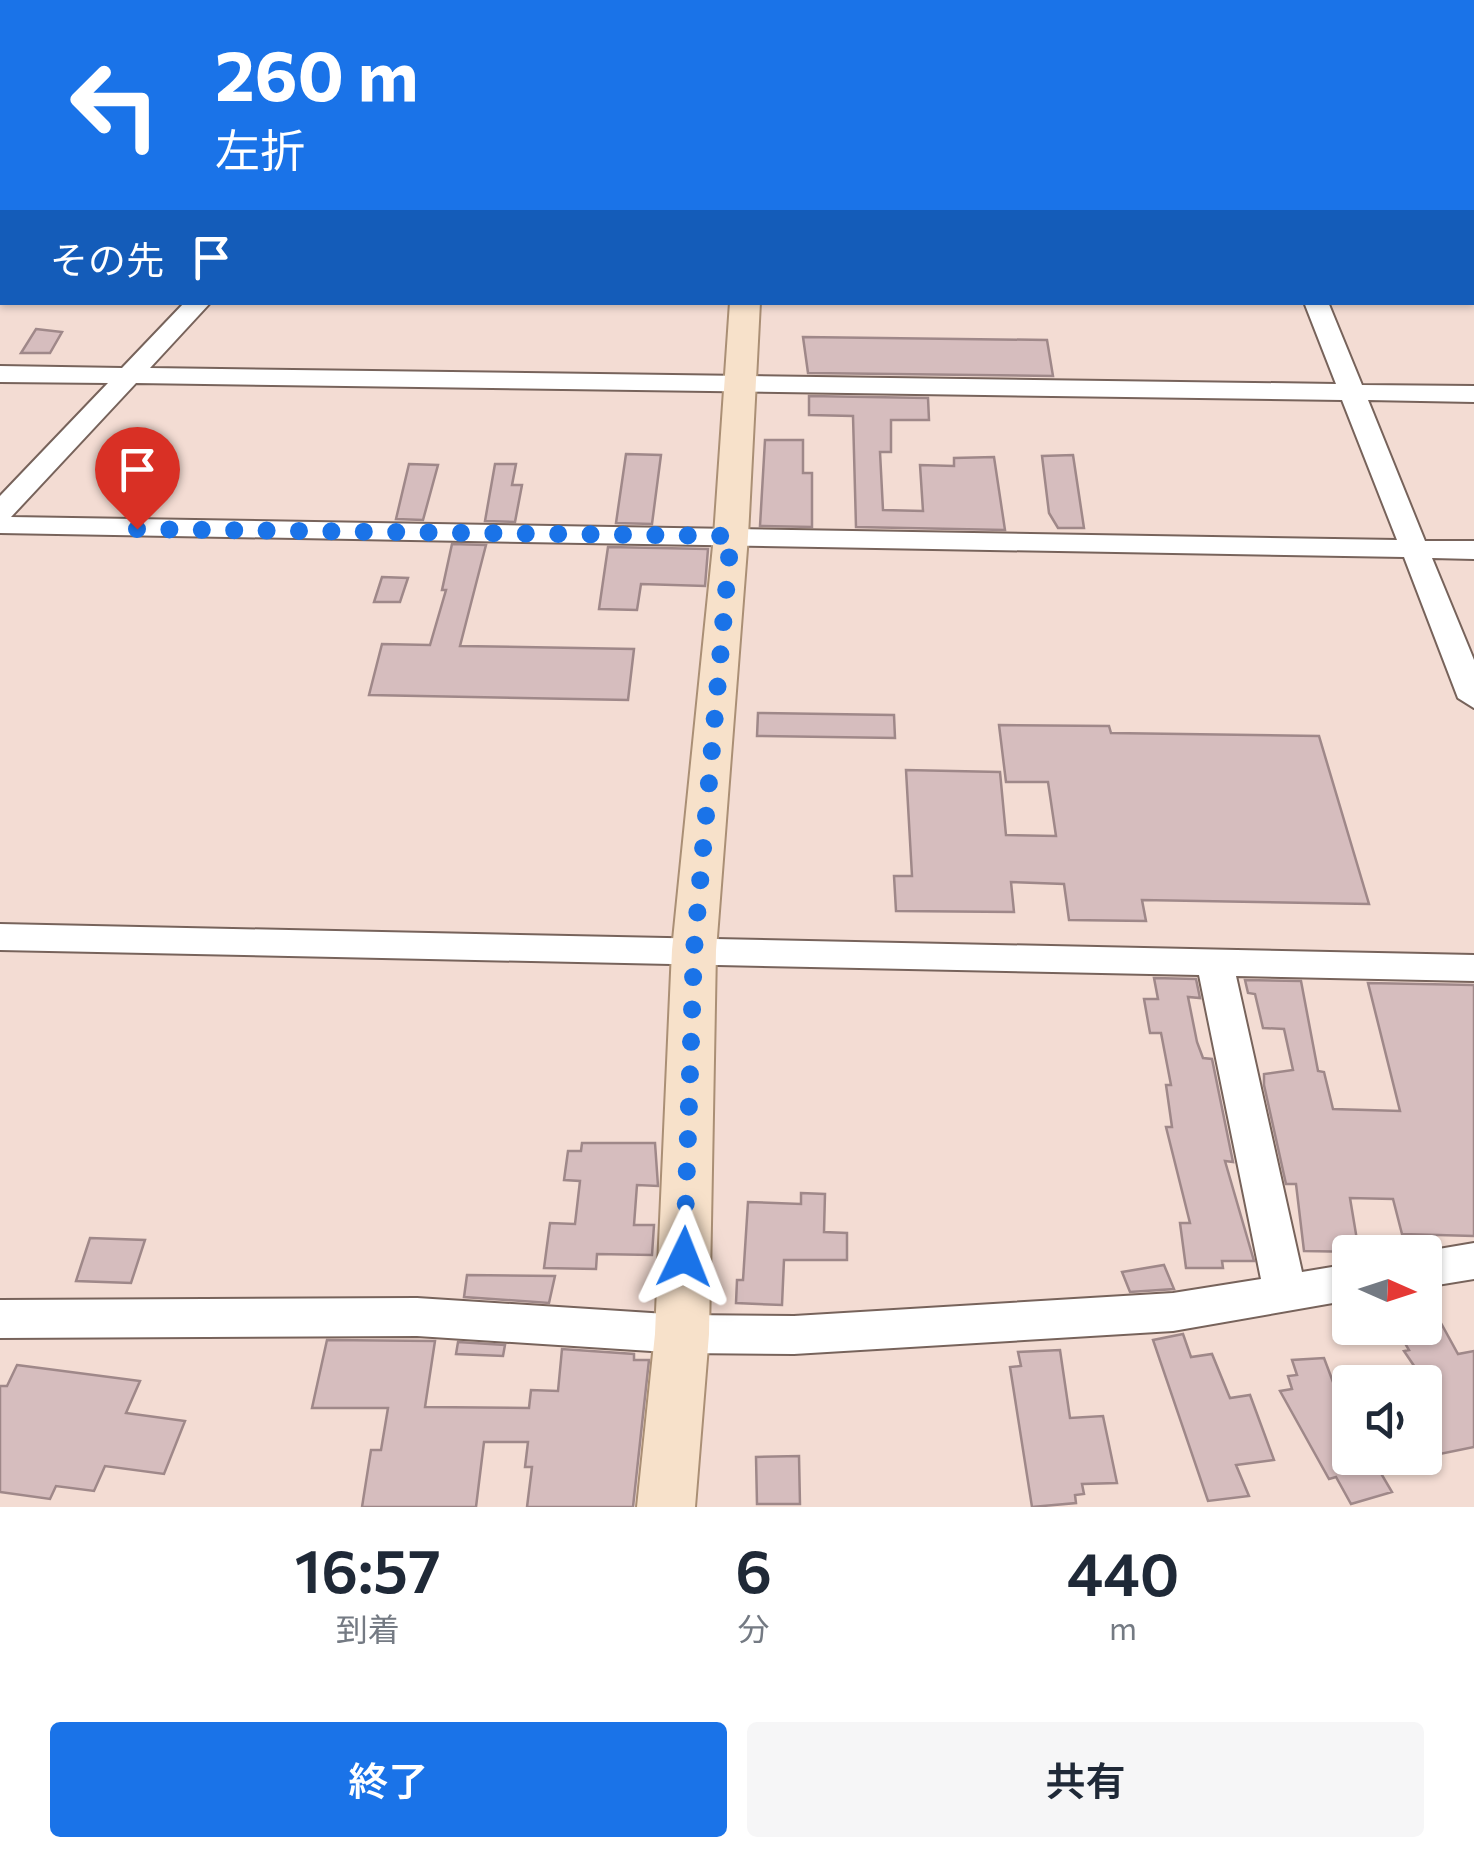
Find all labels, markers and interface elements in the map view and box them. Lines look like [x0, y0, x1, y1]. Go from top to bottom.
text: 260 m [215, 30, 419, 115]
icon: left [50, 40, 180, 170]
text: 左折 [215, 121, 305, 176]
icon: arrive [184, 230, 239, 285]
text: その先 [50, 235, 164, 282]
pin [95, 427, 180, 530]
icon: arrive [110, 442, 165, 497]
position arrow [632, 1205, 736, 1309]
north arrow [1332, 1235, 1442, 1345]
map controls [1332, 1235, 1442, 1475]
button: sound [1332, 1365, 1442, 1475]
text: 16:57 [295, 1532, 441, 1605]
text: 6 [735, 1532, 772, 1605]
text: 440 [1067, 1535, 1179, 1608]
text: m [1109, 1607, 1137, 1647]
text: 到着 [336, 1608, 400, 1648]
text: 分 [738, 1608, 770, 1648]
button: 終了 [50, 1722, 727, 1837]
button: 共有 [747, 1722, 1424, 1837]

